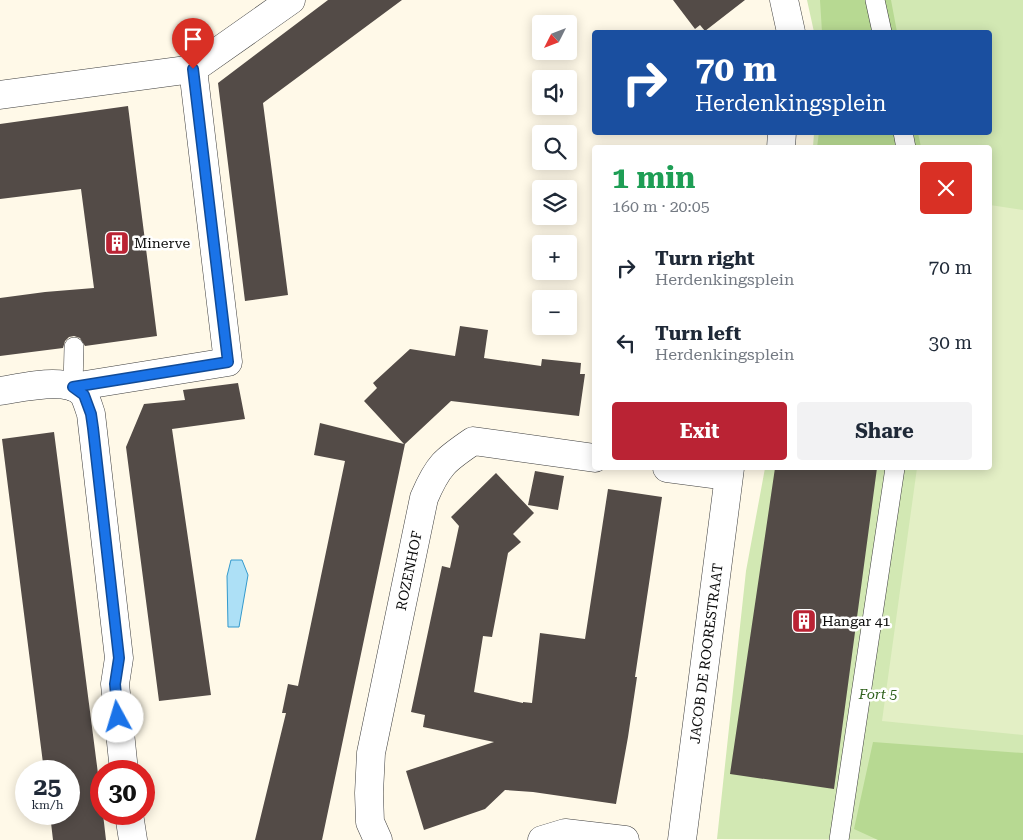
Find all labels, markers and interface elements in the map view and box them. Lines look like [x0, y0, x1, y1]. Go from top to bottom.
north arrow [532, 15, 578, 60]
map controls [532, 15, 577, 335]
pin [172, 18, 214, 69]
icon: arrive [179, 25, 207, 53]
text: 70 m [695, 49, 777, 90]
icon: right [612, 50, 677, 115]
button: sound [532, 70, 577, 115]
text: Herdenkingsplein [695, 91, 886, 116]
button: search [532, 125, 577, 170]
text: 1 min [612, 160, 695, 195]
button: close [920, 162, 972, 214]
button: layers [532, 180, 577, 225]
text: 160 m · 20:05 [612, 197, 710, 216]
building icon: Minerve [104, 230, 130, 256]
place label: Minerve [134, 235, 190, 251]
button: + [532, 235, 577, 280]
text: Turn right [655, 247, 755, 270]
icon: right [612, 254, 640, 282]
text: 70 m [929, 256, 972, 279]
text: Herdenkingsplein [655, 270, 794, 289]
button: − [532, 290, 577, 335]
text: Turn left [655, 322, 741, 345]
icon: left [612, 329, 640, 357]
text: 30 m [929, 331, 972, 354]
text: Herdenkingsplein [655, 345, 794, 364]
button: Exit [612, 402, 787, 460]
button: Share [797, 402, 972, 460]
street label: ROZENHOF [393, 529, 425, 612]
street label: JACOB DE ROORESTRAAT [686, 562, 726, 745]
building icon: Hangar 41 [791, 608, 817, 634]
place label: Hangar 41 [822, 613, 891, 629]
park label: Fort 5 [858, 686, 897, 702]
position arrow [91, 690, 143, 742]
speed limit sign: 30 [90, 760, 155, 825]
text: 25 [33, 772, 62, 801]
text: km/h [31, 798, 64, 812]

